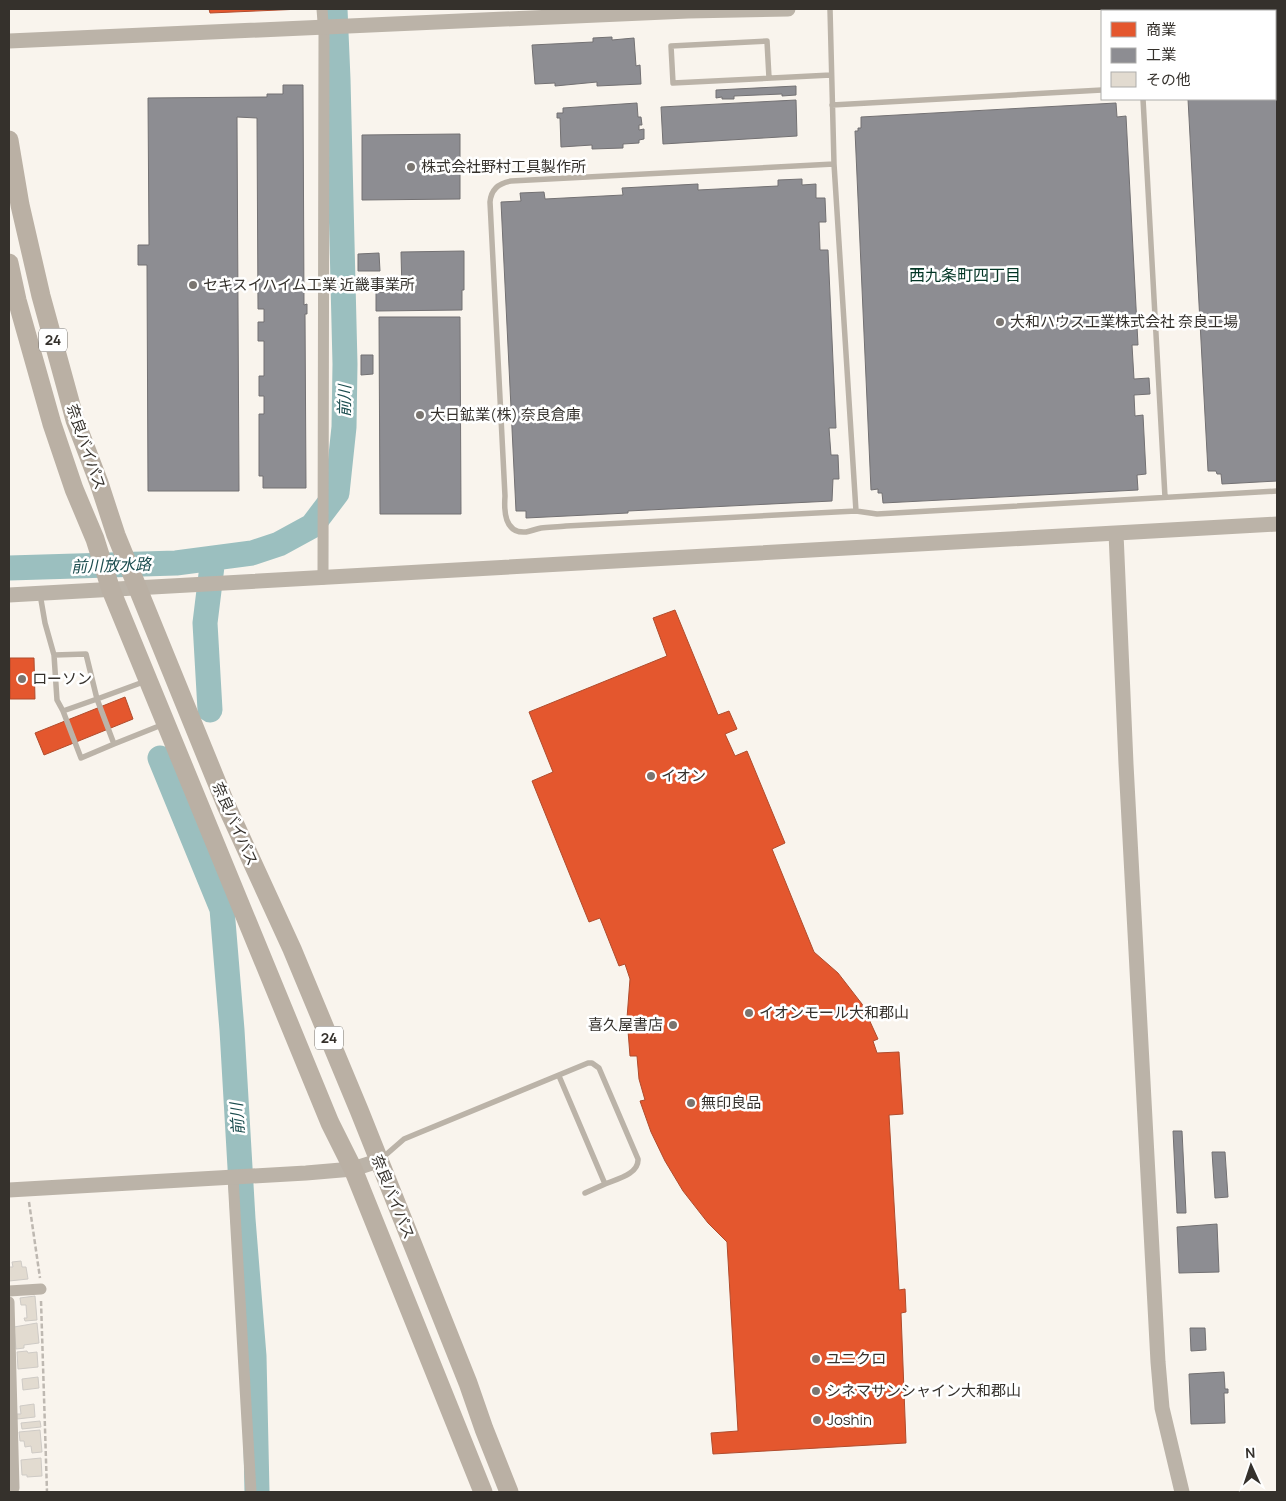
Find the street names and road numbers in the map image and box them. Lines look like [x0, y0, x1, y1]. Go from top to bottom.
road number: 24 [39, 328, 67, 352]
street label: 奈良バイパス [62, 401, 111, 493]
street label: 奈良バイパス [208, 779, 263, 869]
road number: 24 [315, 1026, 343, 1050]
street label: 奈良バイパス [367, 1151, 420, 1242]

